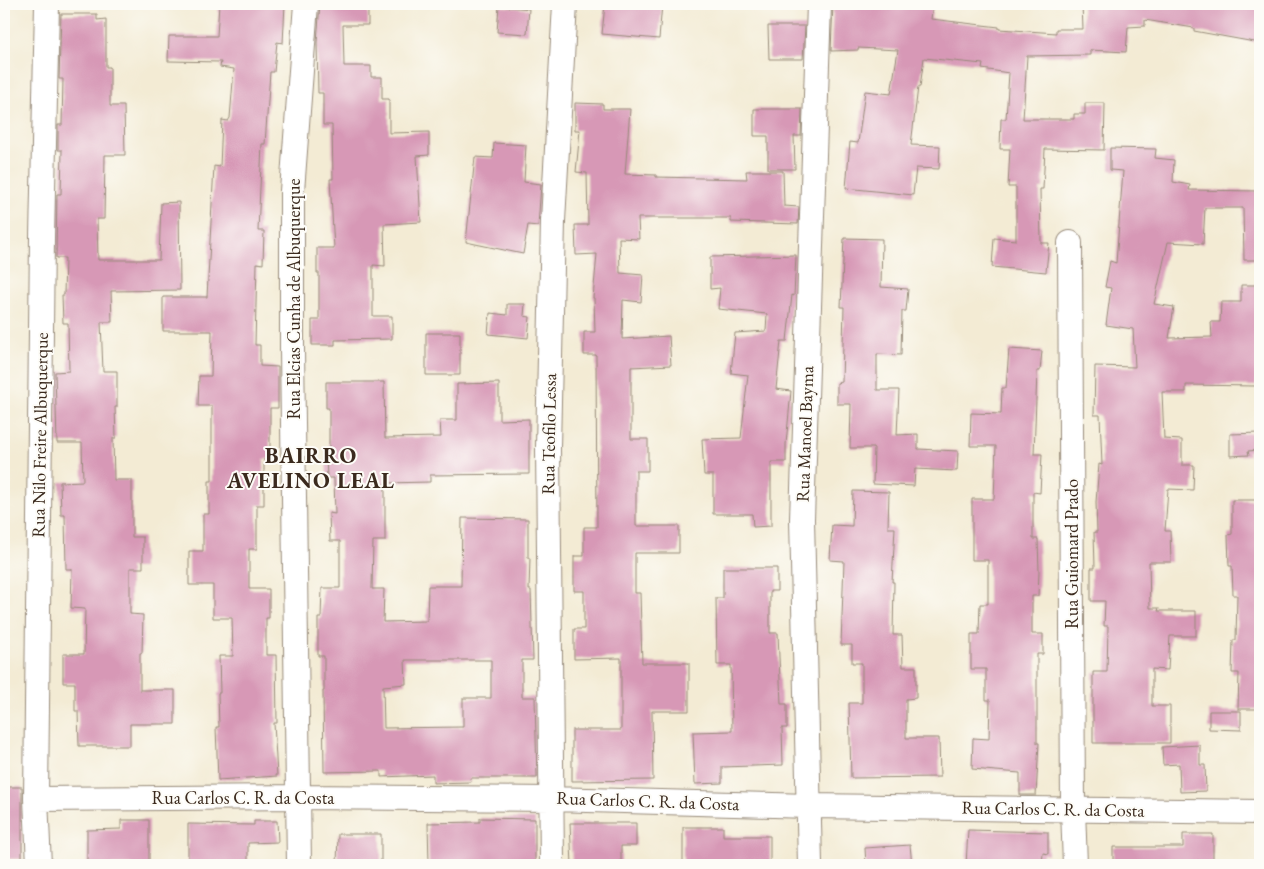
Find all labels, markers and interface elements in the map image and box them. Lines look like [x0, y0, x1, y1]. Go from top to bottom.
street label: Rua Elcias Cunha de Albuquerque [282, 179, 305, 419]
street label: Rua Nilo Freire Albuquerque [26, 332, 53, 538]
street label: Rua Manoel Bayma [791, 365, 818, 502]
street label: Rua Teofilo Lessa [536, 372, 561, 495]
district label: BAIRRO AVELINO LEAL [226, 441, 395, 495]
street label: Rua Guiomard Prado [1060, 479, 1083, 629]
street label: Rua Carlos C. R. da Costa [151, 786, 335, 809]
street label: Rua Carlos C. R. da Costa [556, 786, 741, 815]
street label: Rua Carlos C. R. da Costa [961, 795, 1146, 822]

